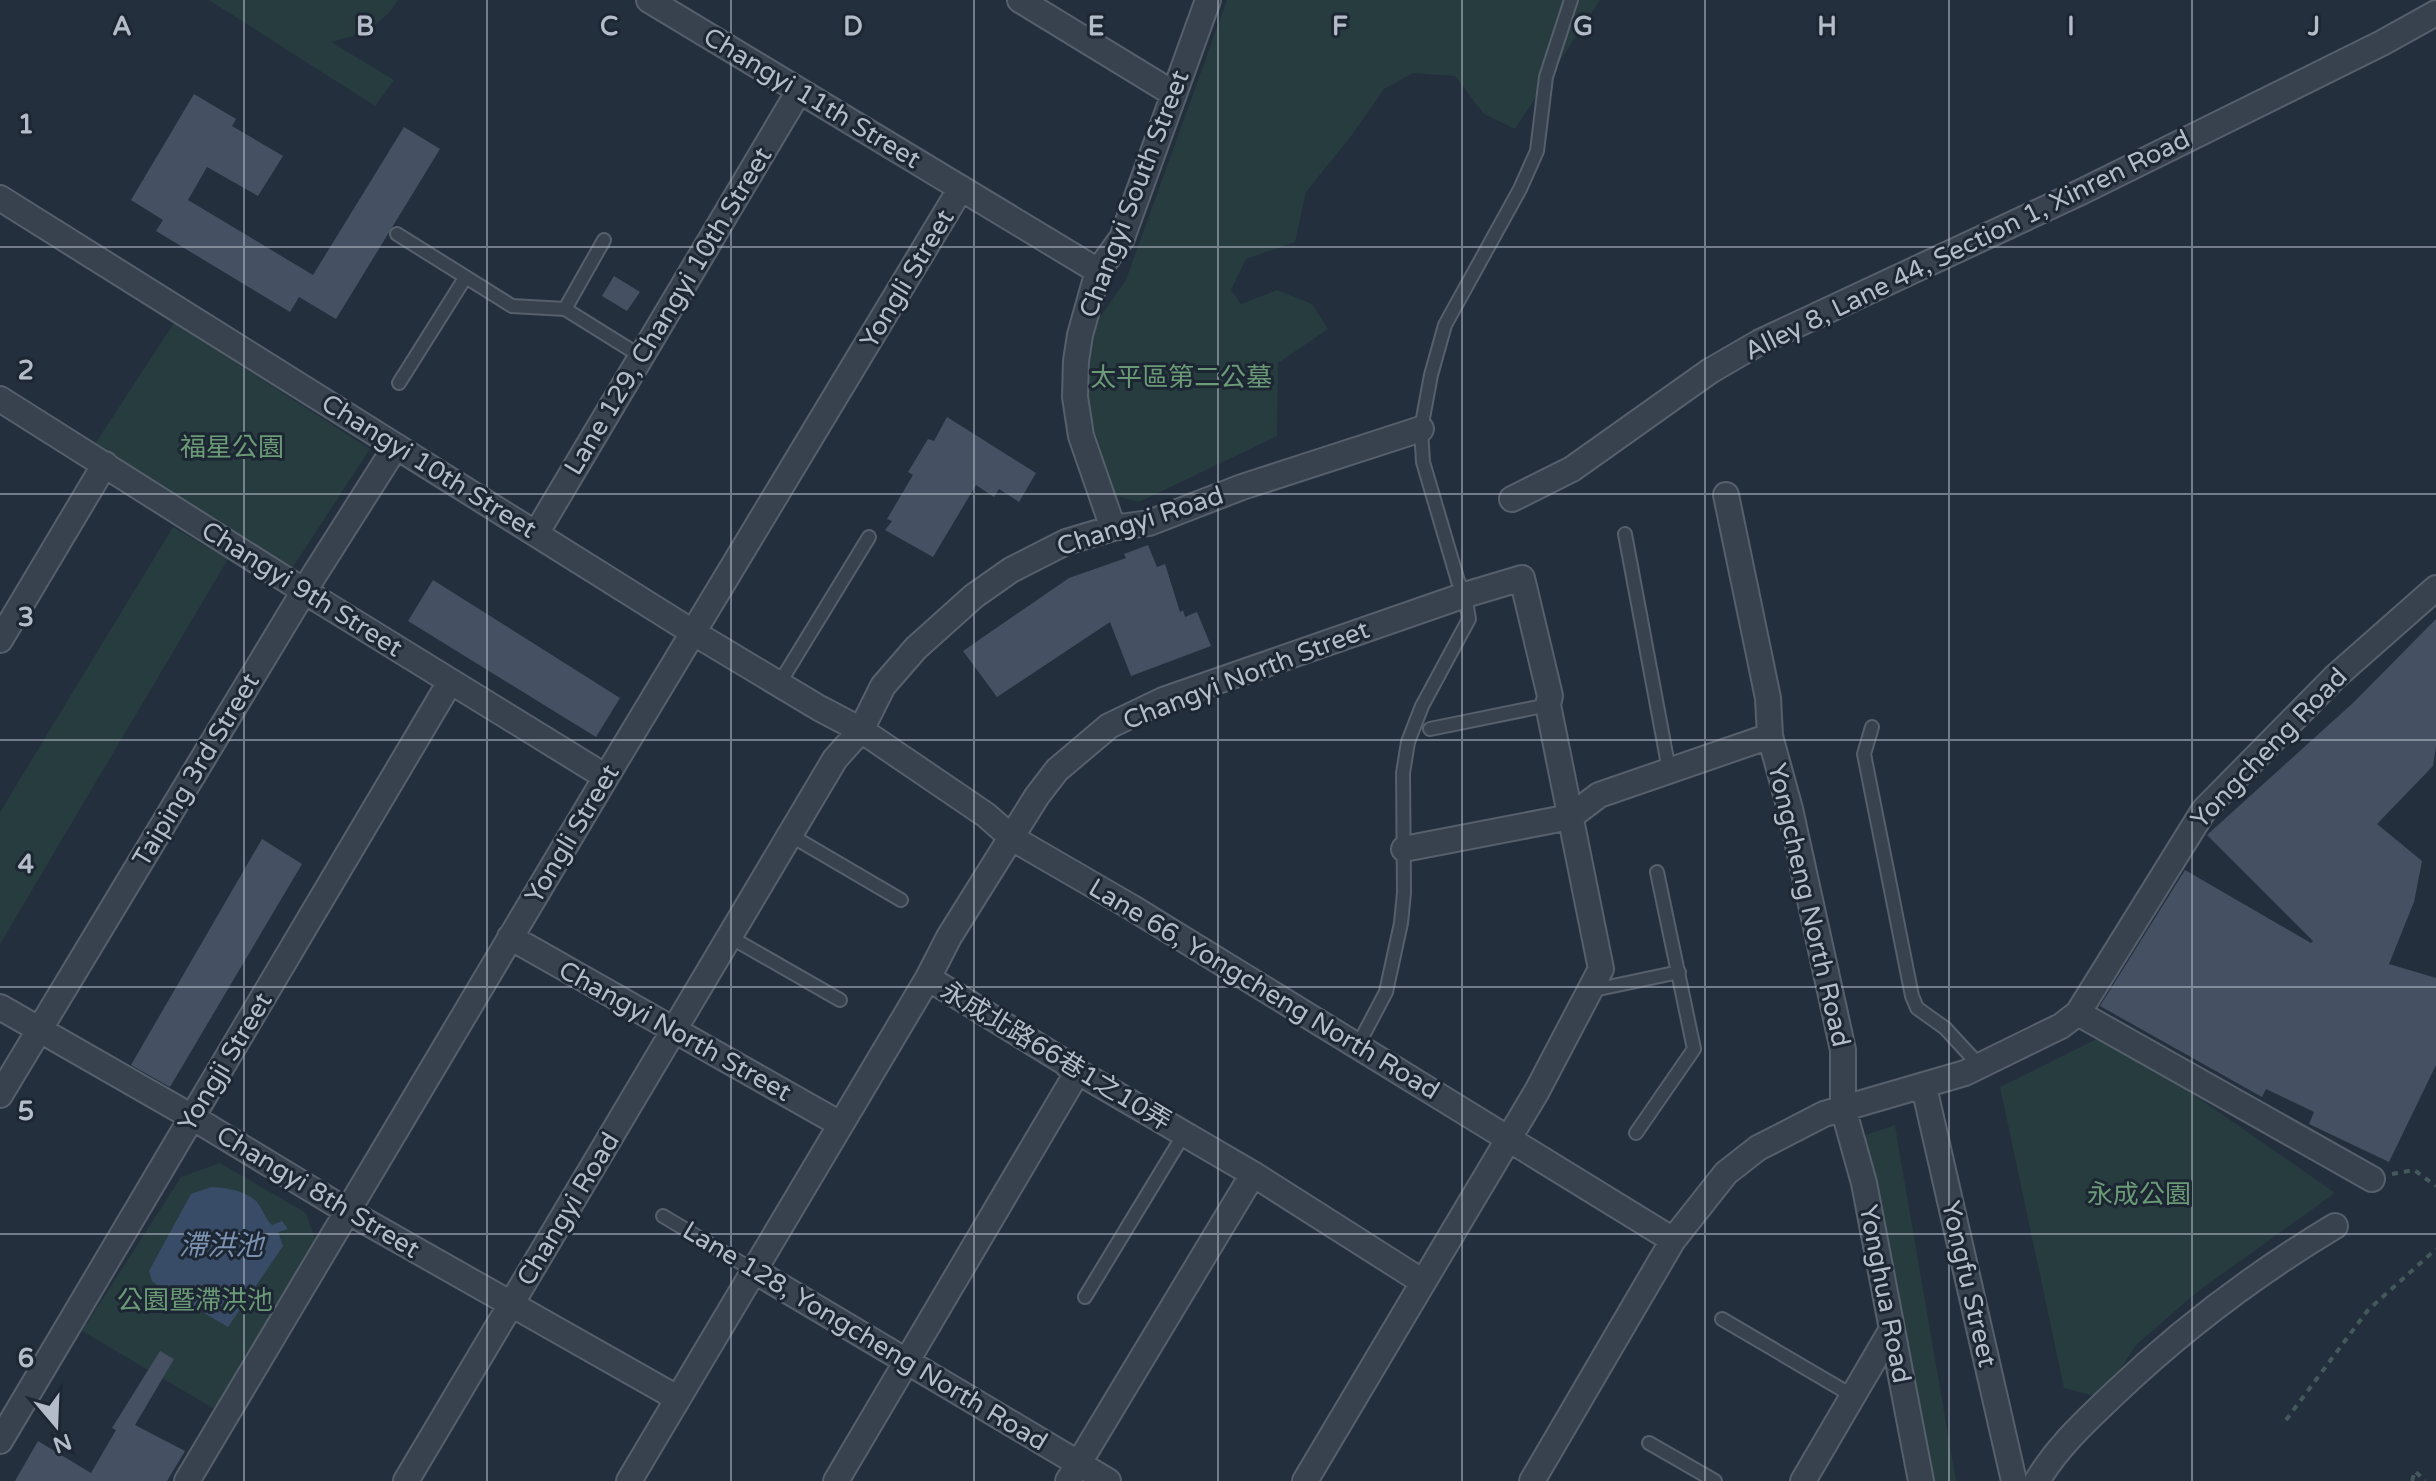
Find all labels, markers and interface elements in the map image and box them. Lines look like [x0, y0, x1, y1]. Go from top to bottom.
text: A [112, 11, 132, 42]
text: B [356, 11, 374, 42]
text: C [600, 11, 618, 42]
text: D [843, 11, 863, 42]
text: E [1088, 11, 1104, 42]
text: F [1332, 11, 1348, 42]
text: G [1573, 11, 1593, 42]
text: H [1817, 11, 1837, 42]
text: I [2067, 11, 2075, 42]
text: J [2307, 11, 2320, 42]
street label: Changyi 11th Street [698, 21, 926, 175]
street label: Changyi South Street [1073, 66, 1196, 322]
text: 1 [18, 109, 34, 140]
street label: Alley 8, Lane 44, Section 1, Xinren Road [1739, 123, 2195, 367]
street label: Lane 129, Changyi 10th Street [558, 141, 778, 480]
street label: Yongli Street [853, 204, 961, 354]
text: 2 [18, 355, 34, 386]
park label: 太平區第二公墓 [1090, 362, 1272, 393]
street label: Changyi 10th Street [316, 387, 542, 545]
park label: 福星公園 [180, 432, 284, 463]
street label: Changyi Road [1053, 479, 1227, 563]
street label: Changyi 9th Street [196, 515, 408, 663]
text: 3 [18, 602, 34, 633]
street label: Changyi North Street [1119, 614, 1373, 736]
street label: Yongcheng Road [2184, 661, 2354, 835]
street label: Taiping 3rd Street [126, 668, 266, 872]
street label: Yongli Street [518, 759, 626, 909]
street label: Yongcheng North Road [1761, 760, 1857, 1050]
text: 4 [18, 849, 34, 880]
street label: Lane 66, Yongcheng North Road [1083, 872, 1445, 1106]
street label: Changyi North Street [553, 954, 797, 1108]
street label: 永成北路66巷1之10弄 [935, 975, 1177, 1137]
street label: Yongji Street [171, 987, 279, 1137]
text: 5 [18, 1096, 34, 1127]
street label: Changyi 8th Street [211, 1119, 425, 1265]
street label: Changyi Road [510, 1127, 626, 1291]
park label: 永成公園 [2087, 1179, 2191, 1210]
street label: Yongfu Street [1935, 1198, 2003, 1370]
street label: Yonghua Road [1853, 1202, 1917, 1386]
street label: Lane 128, Yongcheng North Road [677, 1215, 1053, 1457]
water label: 滯洪池 [179, 1229, 266, 1263]
park label: 公園暨滯洪池 [117, 1285, 273, 1316]
text: 6 [18, 1343, 34, 1374]
north arrow [16, 1385, 96, 1465]
text: N [50, 1428, 75, 1458]

